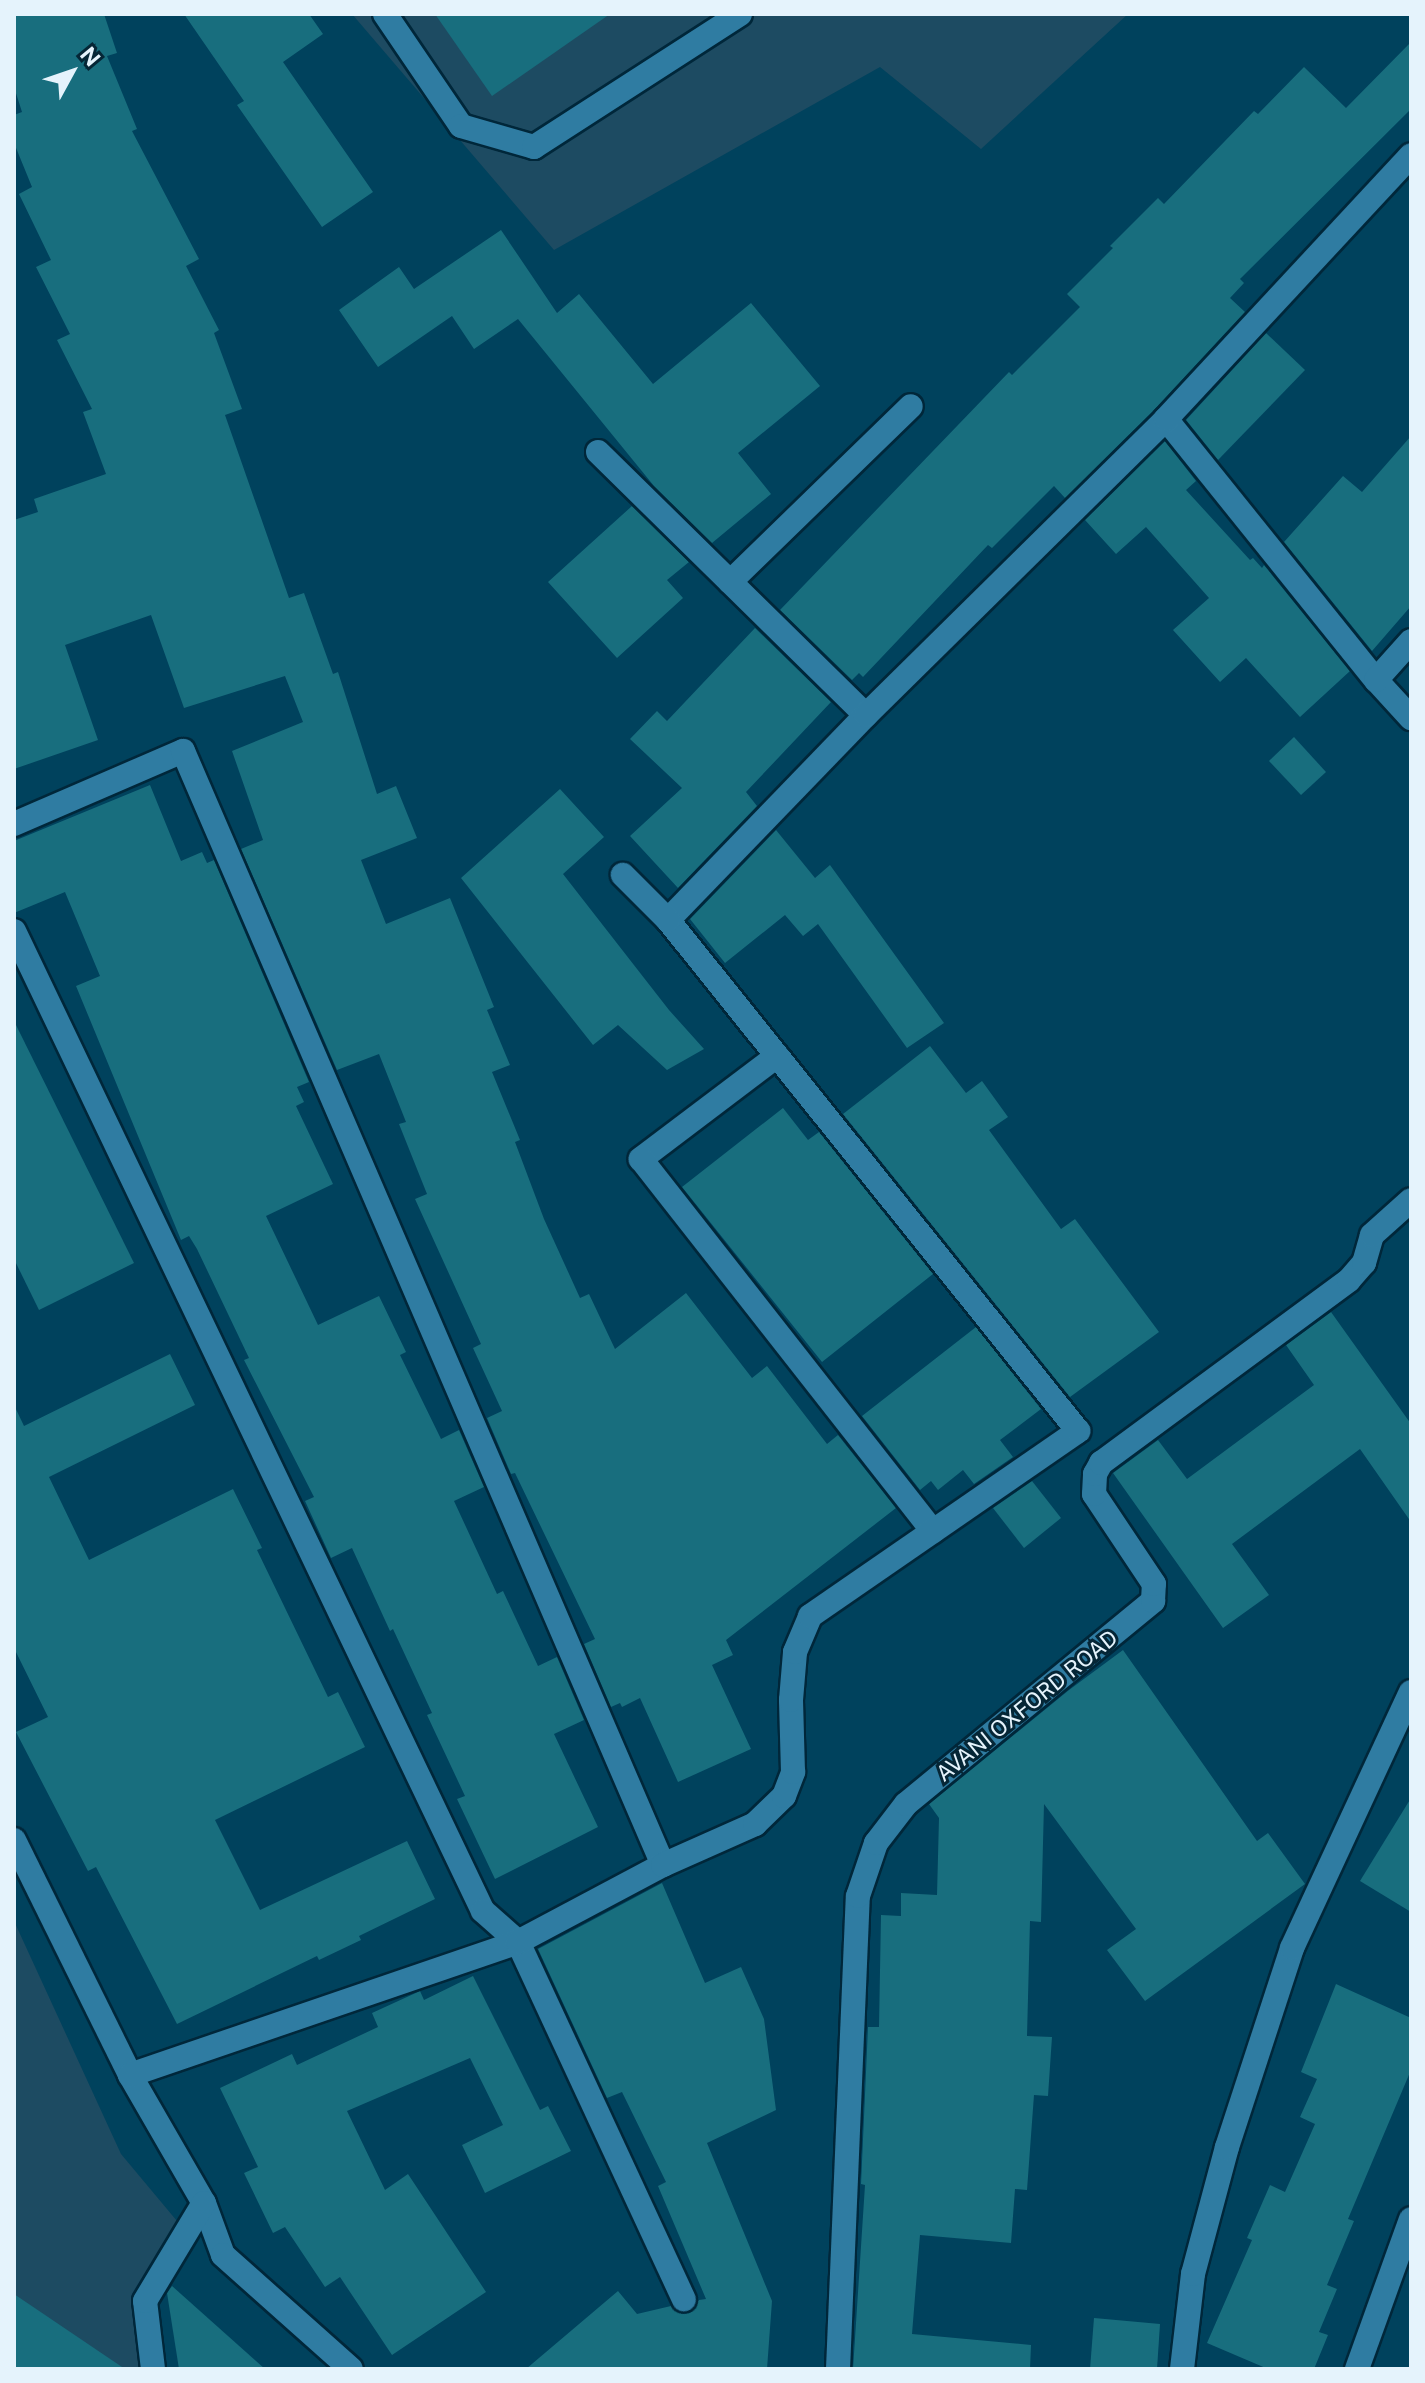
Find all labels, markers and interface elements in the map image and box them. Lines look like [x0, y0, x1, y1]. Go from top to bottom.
north arrow [32, 32, 112, 112]
text: N [75, 42, 106, 72]
street label: AVANI OXFORD ROAD [931, 1625, 1123, 1787]

